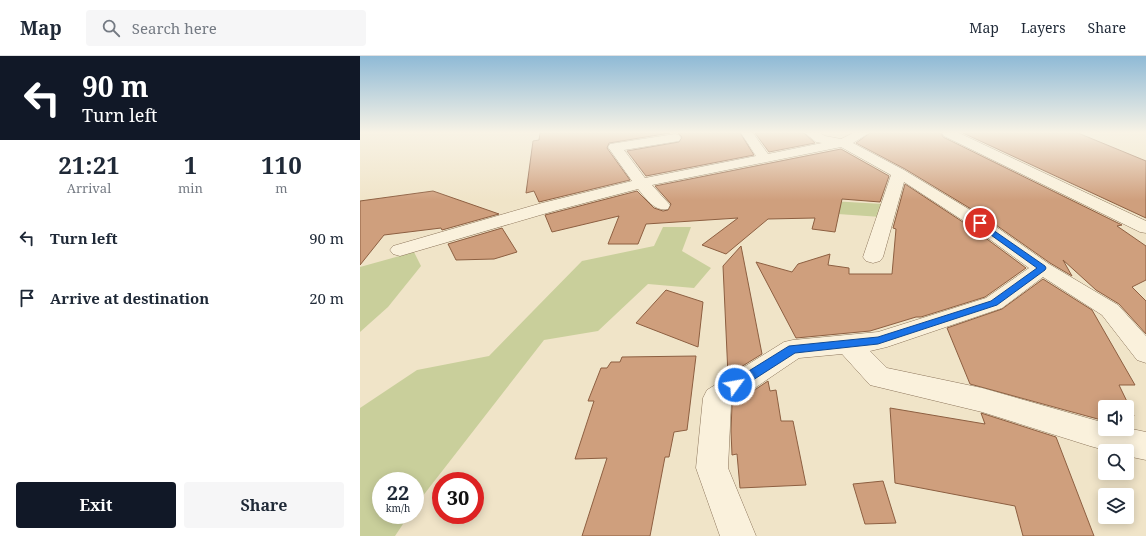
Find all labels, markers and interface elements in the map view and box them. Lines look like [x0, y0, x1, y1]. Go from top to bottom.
search box [86, 10, 366, 46]
text: Map [20, 15, 62, 41]
icon: search [100, 17, 122, 39]
text: Search here [132, 18, 217, 38]
text: Map [969, 18, 999, 37]
text: Layers [1021, 18, 1066, 37]
text: Share [1088, 18, 1126, 37]
text: 90 m [82, 67, 149, 105]
icon: left [16, 72, 68, 124]
text: Turn left [82, 103, 157, 127]
text: 21:21 [58, 148, 120, 181]
text: 1 [184, 148, 197, 181]
text: 110 [261, 148, 302, 181]
text: Arrival [67, 179, 111, 197]
text: min [178, 179, 203, 197]
text: m [275, 179, 288, 197]
pin [963, 206, 997, 240]
icon: arrive [969, 212, 991, 234]
icon: left [16, 227, 38, 249]
text: Turn left [50, 228, 118, 248]
text: 90 m [309, 228, 344, 248]
icon: arrive [16, 287, 38, 309]
text: Arrive at destination [50, 288, 209, 308]
text: 20 m [309, 288, 344, 308]
position arrow [714, 364, 756, 406]
map controls [1098, 400, 1134, 524]
button: sound [1098, 400, 1134, 436]
button: search [1098, 444, 1134, 480]
speed limit sign: 30 [432, 472, 484, 524]
text: 22 [387, 479, 409, 506]
button: Exit [16, 482, 176, 528]
button: Share [184, 482, 344, 528]
button: layers [1098, 488, 1134, 524]
text: km/h [386, 501, 410, 515]

